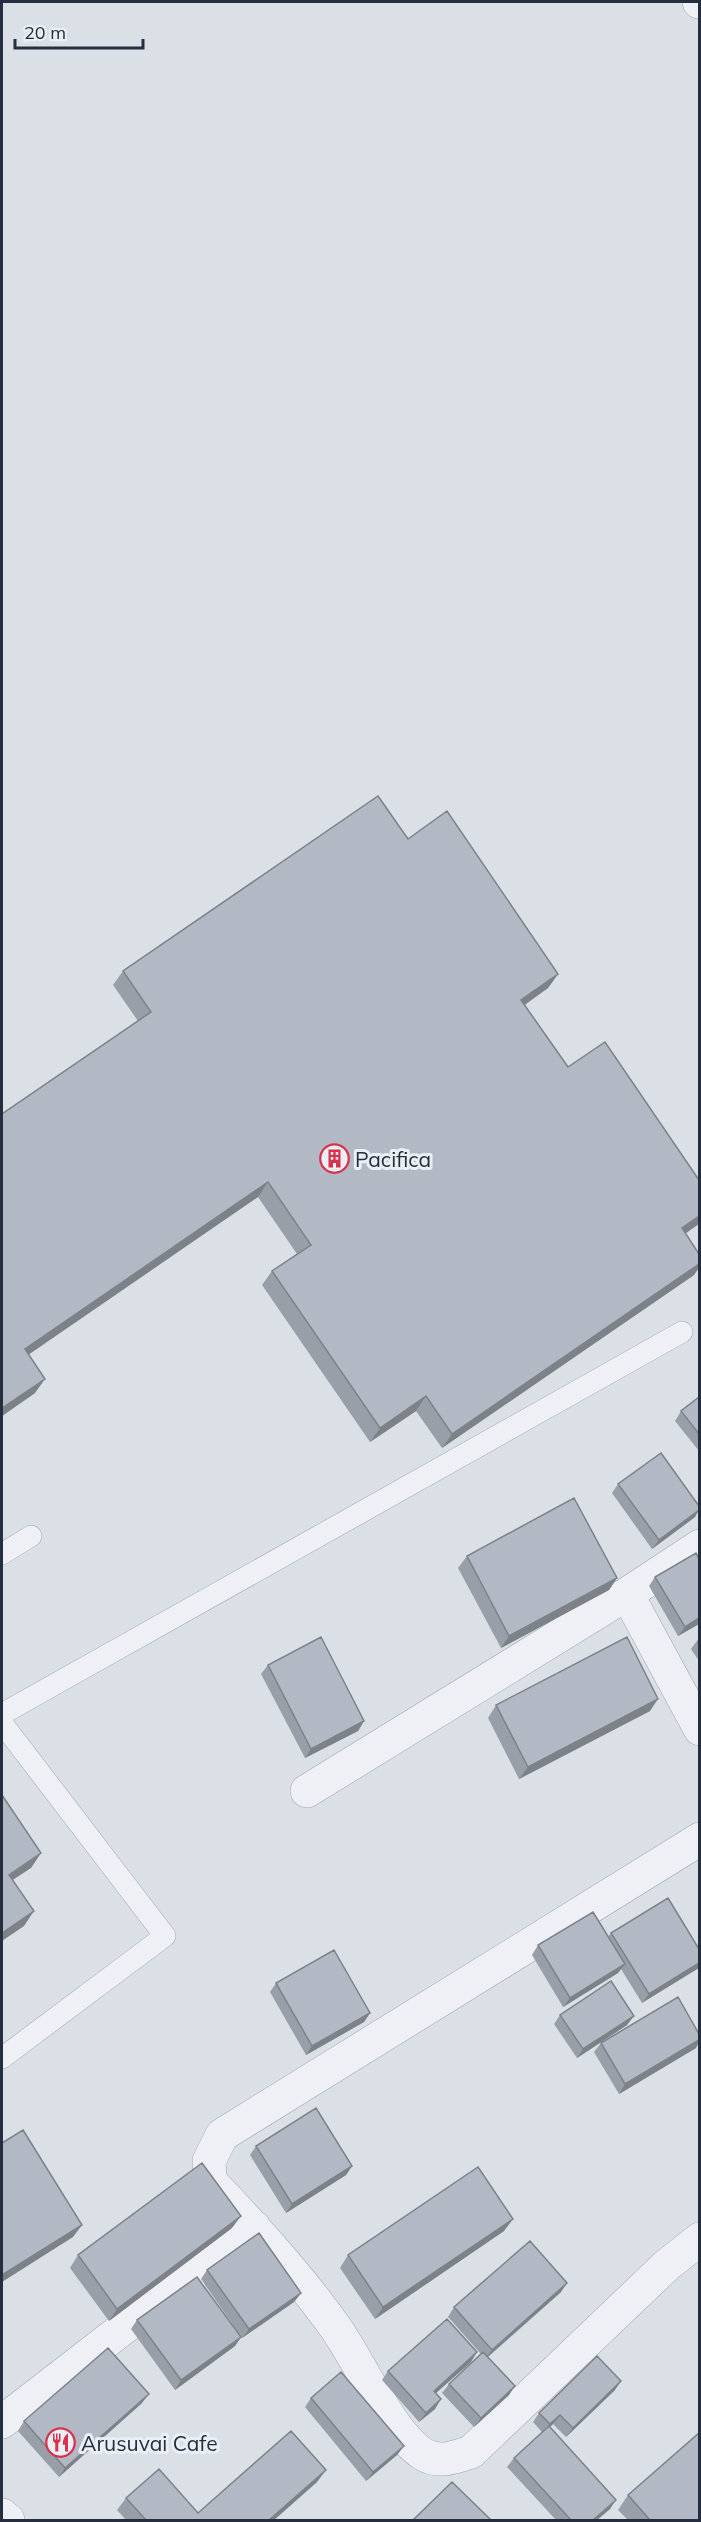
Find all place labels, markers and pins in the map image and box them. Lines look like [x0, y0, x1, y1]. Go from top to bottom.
building icon: Pacifica [318, 1143, 350, 1175]
place label: Pacifica [355, 1146, 431, 1172]
restaurant icon: Arusuvai Cafe [44, 2427, 76, 2459]
place label: Arusuvai Cafe [81, 2430, 218, 2456]

